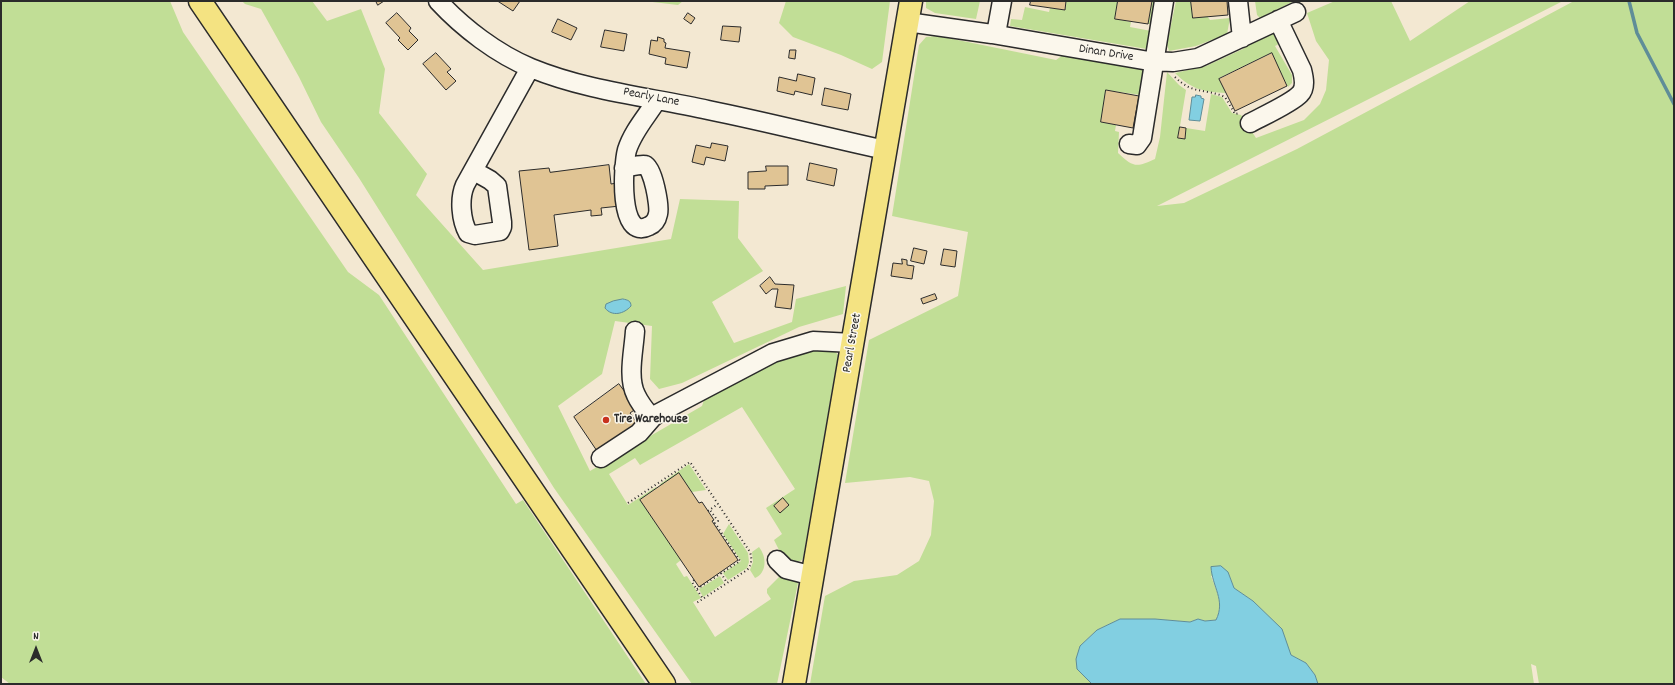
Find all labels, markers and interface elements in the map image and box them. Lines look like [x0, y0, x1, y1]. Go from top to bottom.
street label: Dinan Drive [1078, 42, 1134, 66]
street label: Pearly Lane [622, 85, 680, 111]
street label: Pearl Street [840, 312, 866, 374]
place label: Tire Warehouse [614, 412, 688, 428]
marker: Tire Warehouse [601, 415, 611, 425]
north arrow [16, 629, 56, 669]
text: N [33, 629, 39, 645]

